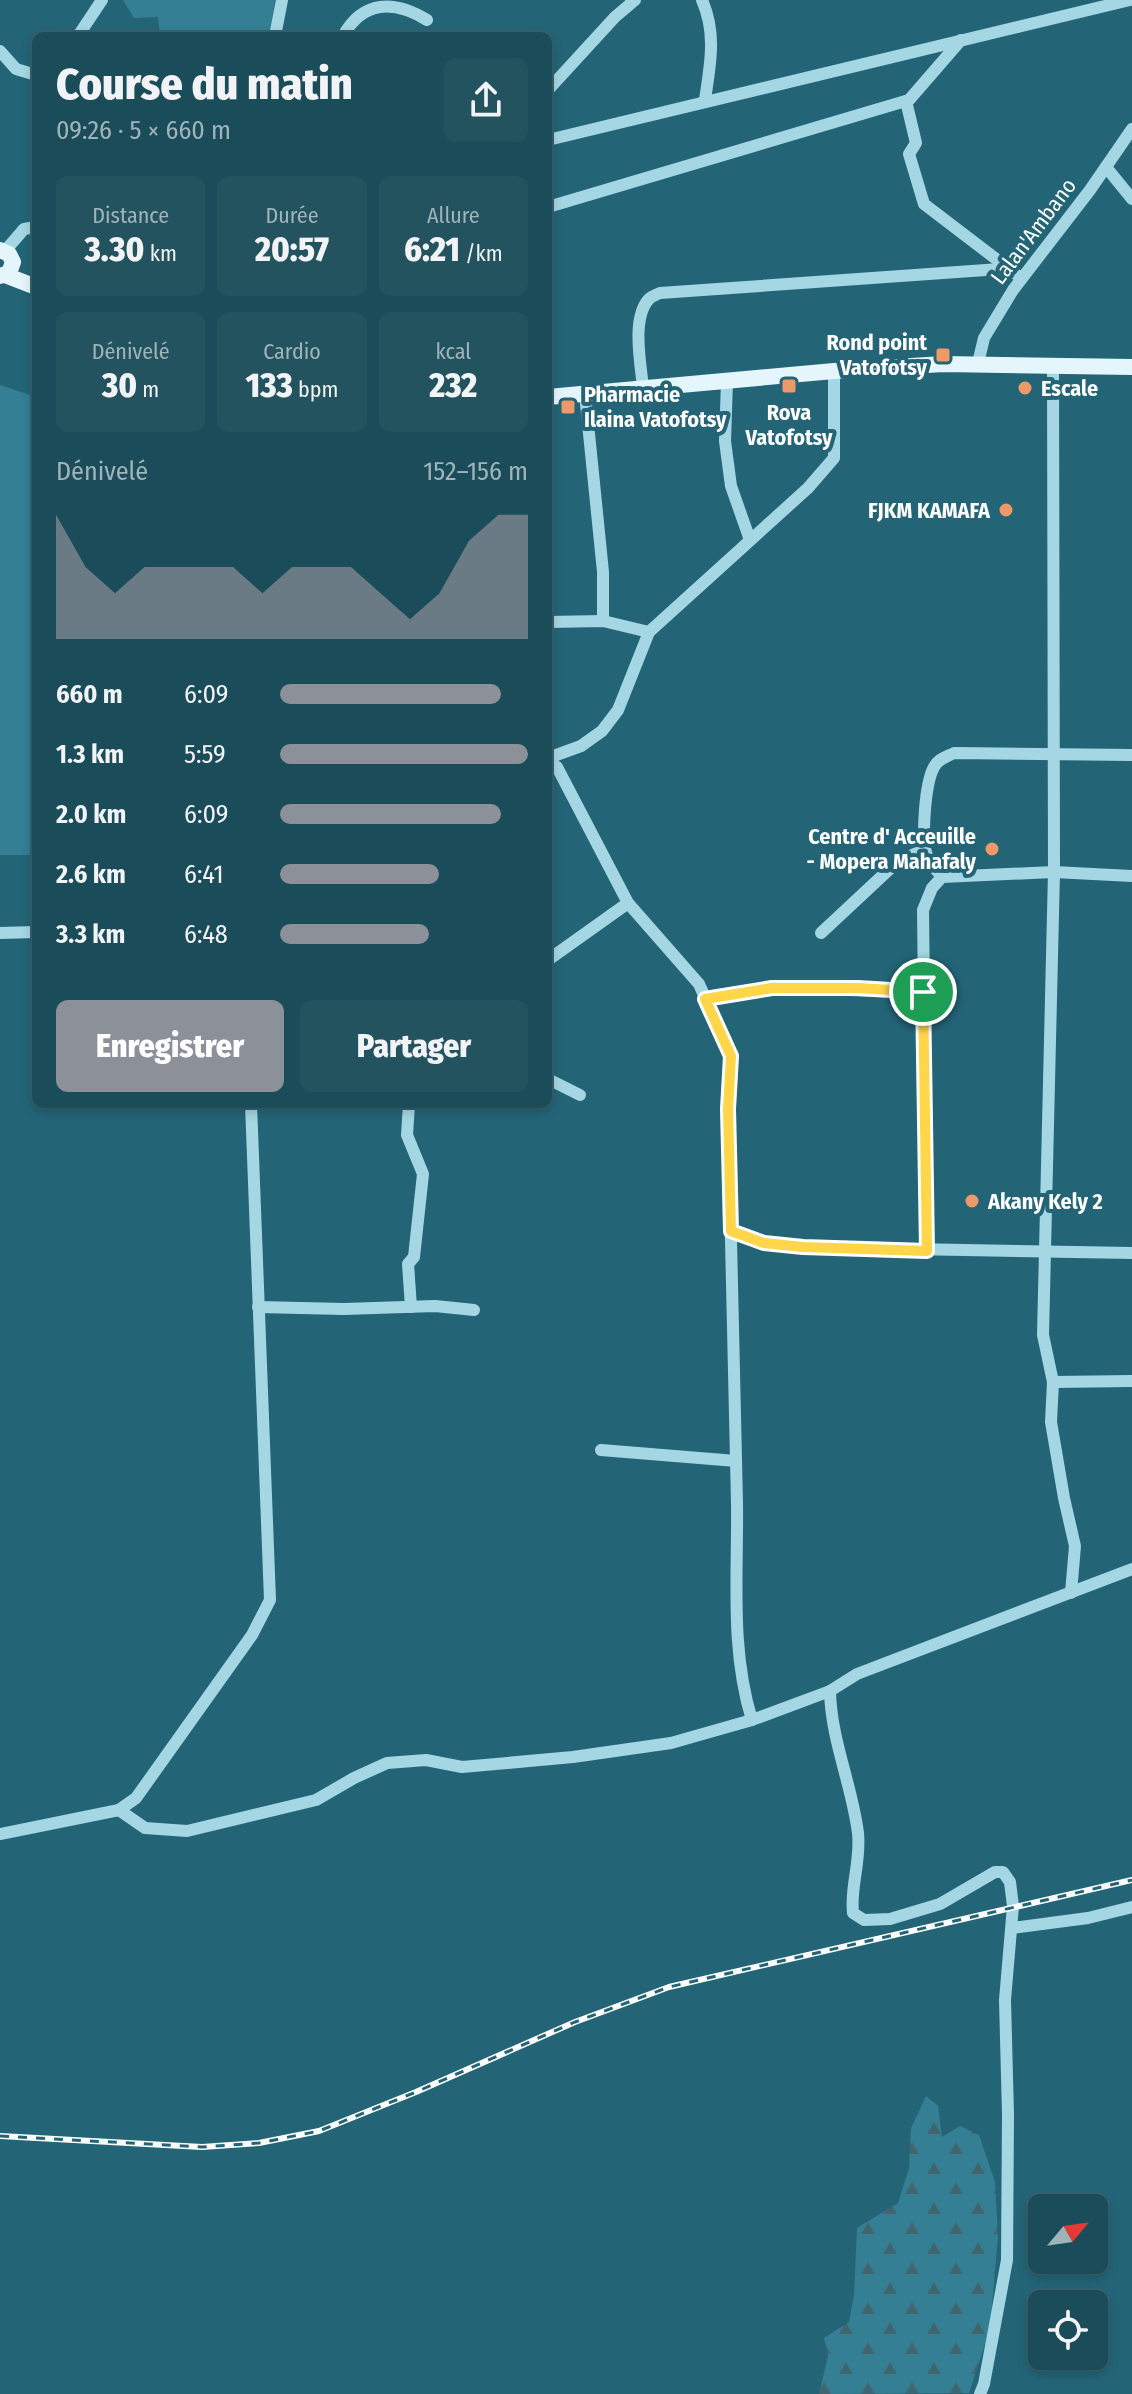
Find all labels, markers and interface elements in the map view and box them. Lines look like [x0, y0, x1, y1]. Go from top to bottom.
text: Course du matin [56, 58, 353, 111]
button: share [444, 58, 528, 142]
text: 09:26 · 5 × 660 m [56, 115, 231, 146]
street label: Lalan'Ambano [985, 173, 1082, 290]
text: Distance [92, 202, 169, 229]
text: Durée [265, 202, 319, 229]
text: Allure [427, 202, 480, 229]
text: 3.30 [85, 229, 144, 270]
text: 20:57 [255, 229, 329, 270]
text: 6:21 [404, 229, 460, 270]
text: km [144, 240, 177, 267]
text: /km [460, 240, 503, 267]
place label: Rond point Vatofotsy [826, 329, 928, 381]
text: Dénivelé [92, 338, 170, 365]
text: Cardio [263, 338, 321, 365]
text: kcal [436, 338, 471, 365]
marker: Rond point Vatofotsy [934, 346, 952, 364]
text: 30 [102, 365, 137, 406]
text: 133 [246, 365, 293, 406]
text: 232 [429, 365, 477, 406]
place label: Escale [1041, 375, 1098, 402]
text: m [137, 376, 159, 403]
text: bpm [293, 376, 338, 403]
marker: Rova Vatofotsy [780, 377, 798, 395]
marker: Escale [1016, 379, 1034, 397]
place label: Pharmacie Ilaina Vatofotsy [584, 381, 727, 433]
marker: Pharmacie Ilaina Vatofotsy [559, 398, 577, 416]
place label: Rova Vatofotsy [744, 399, 833, 451]
text: Dénivelé [56, 456, 148, 487]
text: 152–156 m [423, 456, 528, 487]
place label: FJKM KAMAFA [868, 497, 991, 524]
marker: FJKM KAMAFA [997, 501, 1015, 519]
text: 660 m [56, 679, 123, 710]
text: 6:09 [184, 679, 228, 710]
text: 1.3 km [56, 739, 124, 770]
text: 5:59 [184, 739, 226, 770]
text: 2.0 km [56, 799, 126, 830]
text: 6:09 [184, 799, 228, 830]
place label: Centre d' Acceuille - Mopera Mahafaly [807, 823, 977, 875]
marker: Centre d' Acceuille - Mopera Mahafaly [983, 840, 1001, 858]
text: 2.6 km [56, 859, 126, 890]
text: 6:41 [184, 859, 224, 890]
text: 3.3 km [56, 919, 125, 950]
text: 6:48 [184, 919, 228, 950]
pin [889, 958, 957, 1026]
icon: arrive [901, 970, 945, 1014]
button: Enregistrer [56, 1000, 284, 1092]
button: Partager [300, 1000, 528, 1092]
place label: Akany Kely 2 [987, 1188, 1103, 1215]
marker: Akany Kely 2 [963, 1192, 981, 1210]
north arrow [1028, 2194, 1108, 2274]
map controls [1028, 2194, 1108, 2370]
button: locate [1028, 2290, 1108, 2370]

